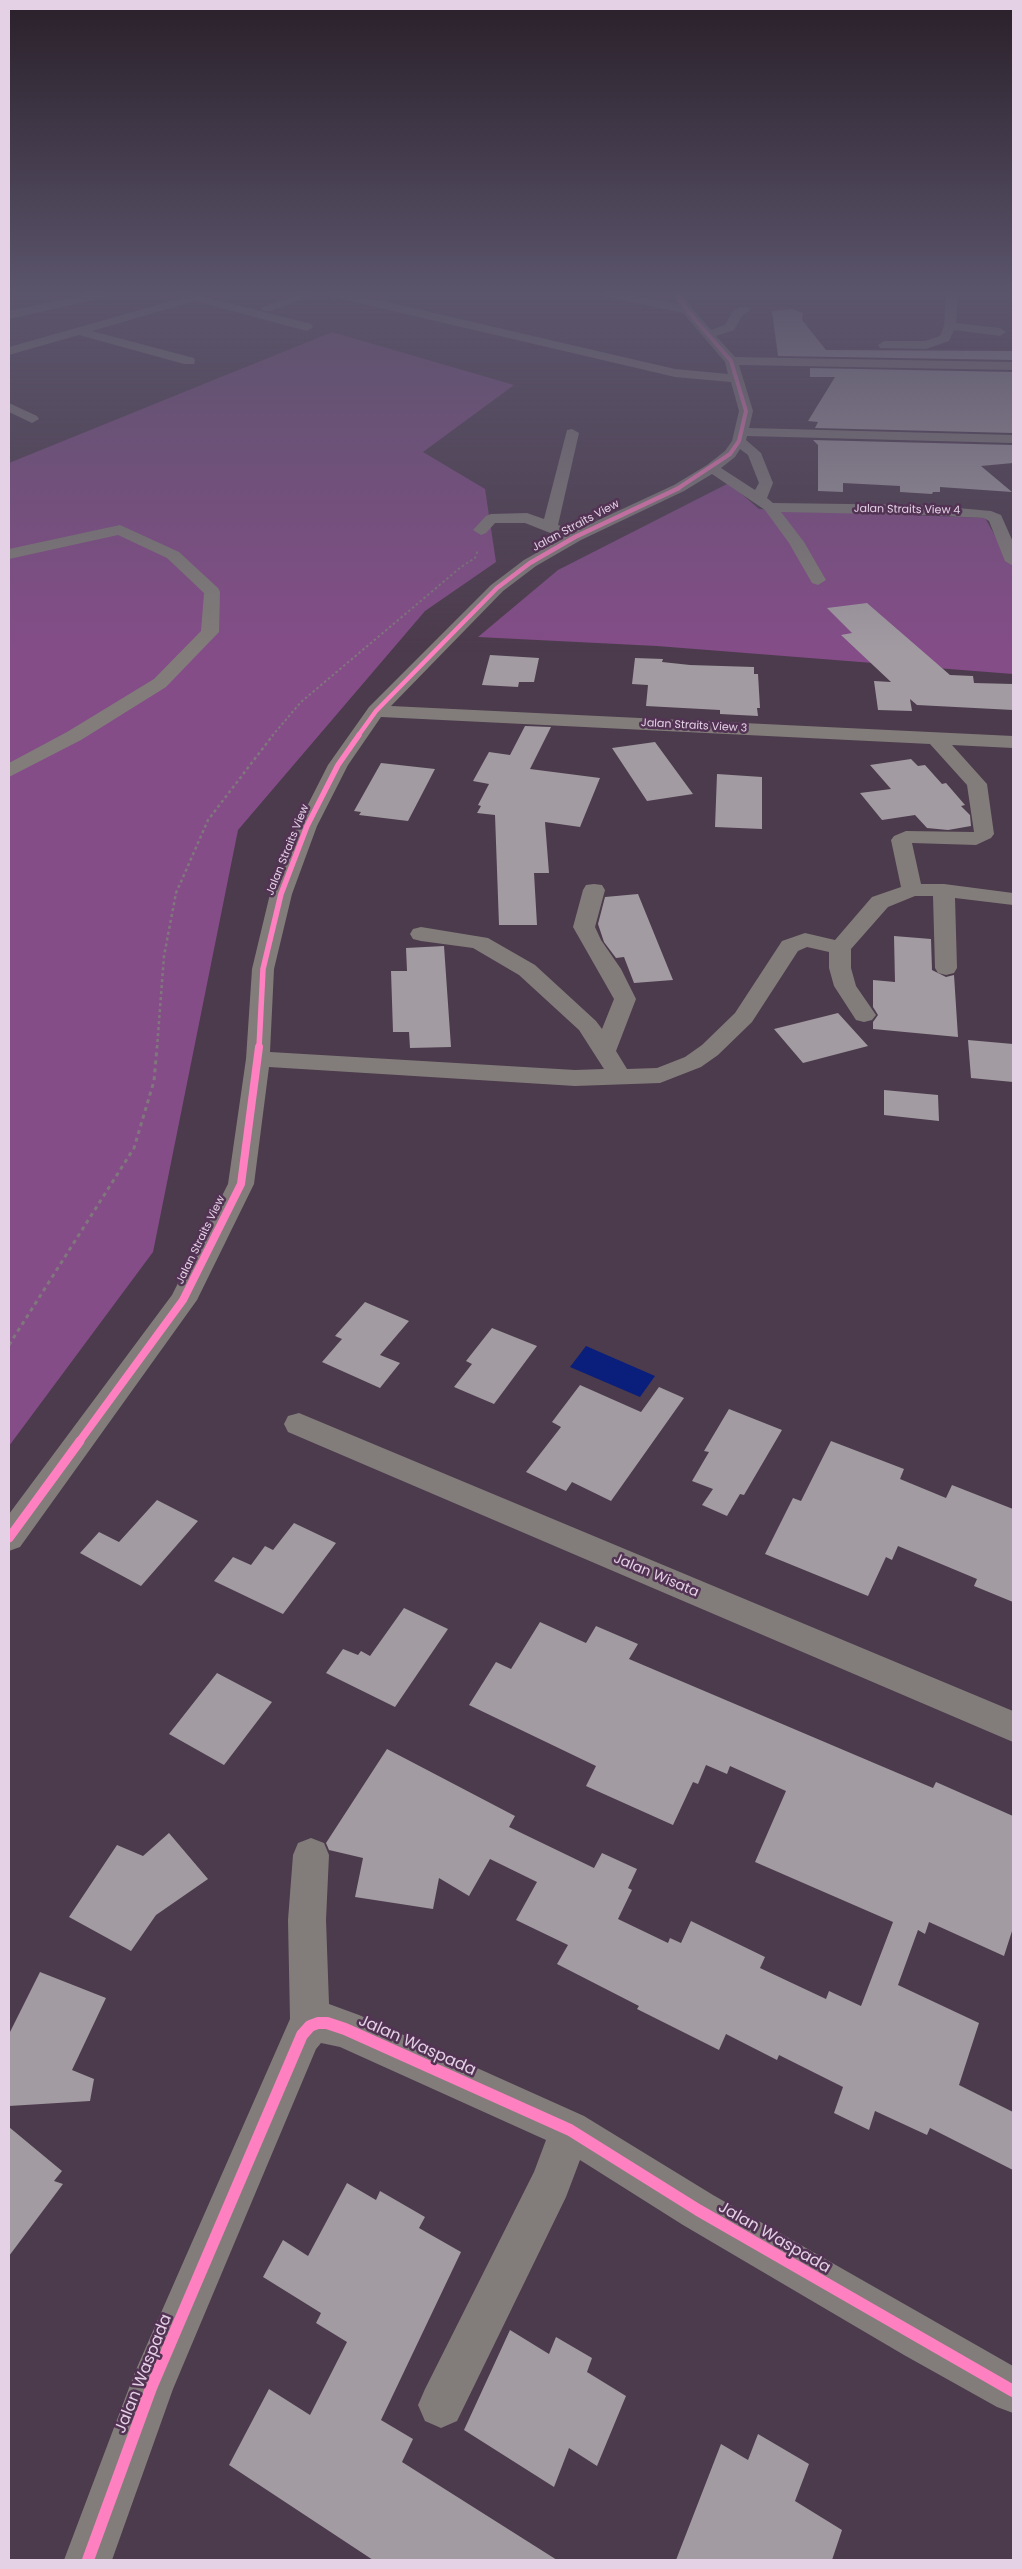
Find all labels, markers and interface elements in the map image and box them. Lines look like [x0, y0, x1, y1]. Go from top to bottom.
street label: Jalan Straits View [530, 497, 622, 555]
street label: Jalan Straits View 4 [854, 502, 960, 518]
street label: Jalan Straits View 3 [641, 717, 747, 735]
street label: Jalan Straits View [264, 803, 312, 897]
street label: Jalan Straits View [174, 1194, 228, 1286]
street label: Jalan Wisata [611, 1551, 701, 1601]
street label: Jalan Waspada [355, 2011, 479, 2081]
street label: Jalan Waspada [714, 2198, 834, 2278]
street label: Jalan Waspada [111, 2312, 177, 2436]

